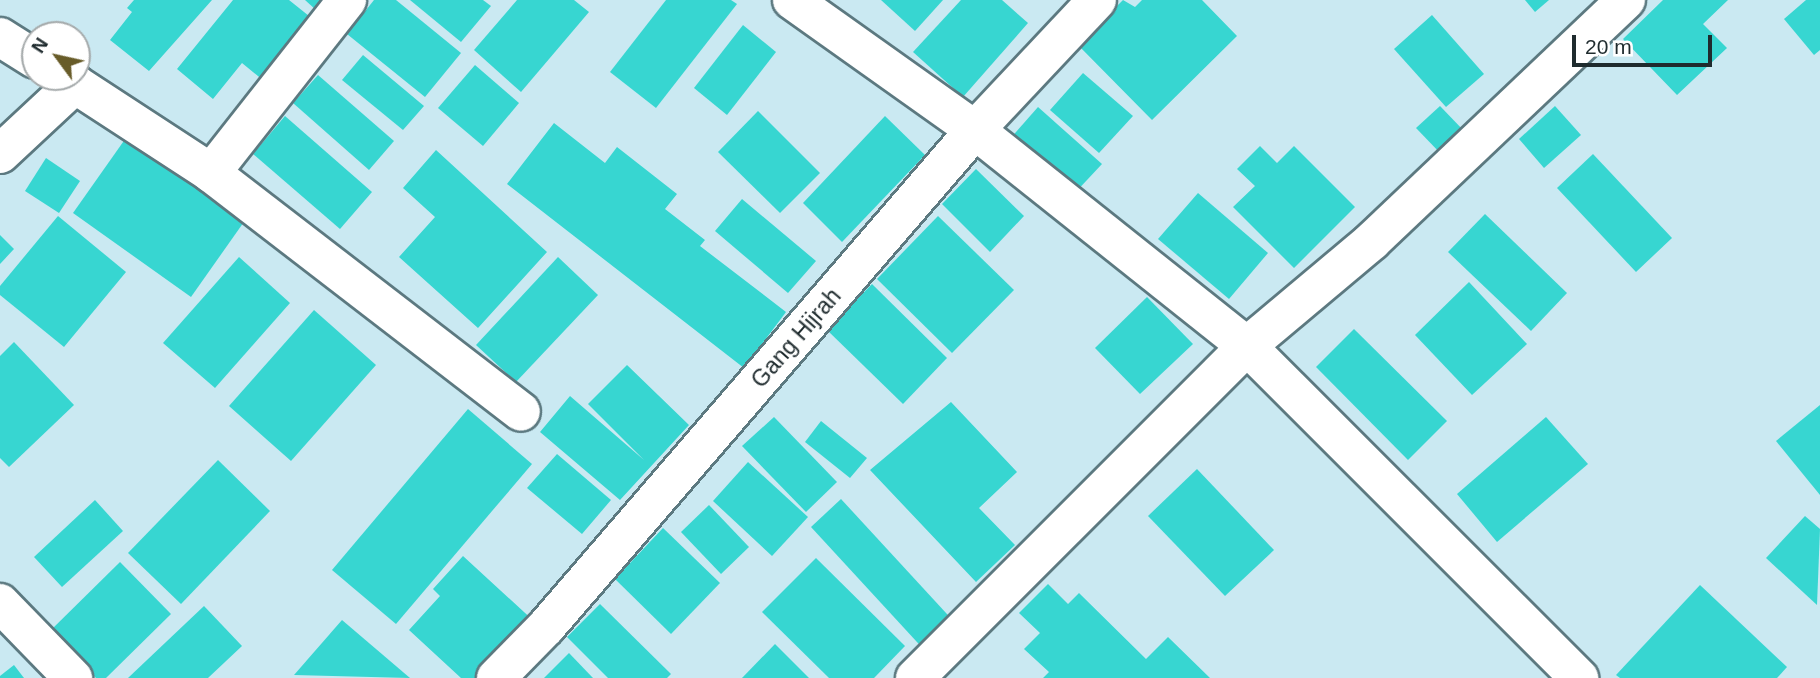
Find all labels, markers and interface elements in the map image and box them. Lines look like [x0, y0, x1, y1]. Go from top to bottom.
north arrow [21, 21, 91, 91]
scale bar [1575, 21, 1715, 65]
text: N [27, 34, 52, 57]
text: 20 m [1585, 35, 1632, 58]
street label: Gang Hijrah [745, 283, 847, 393]

